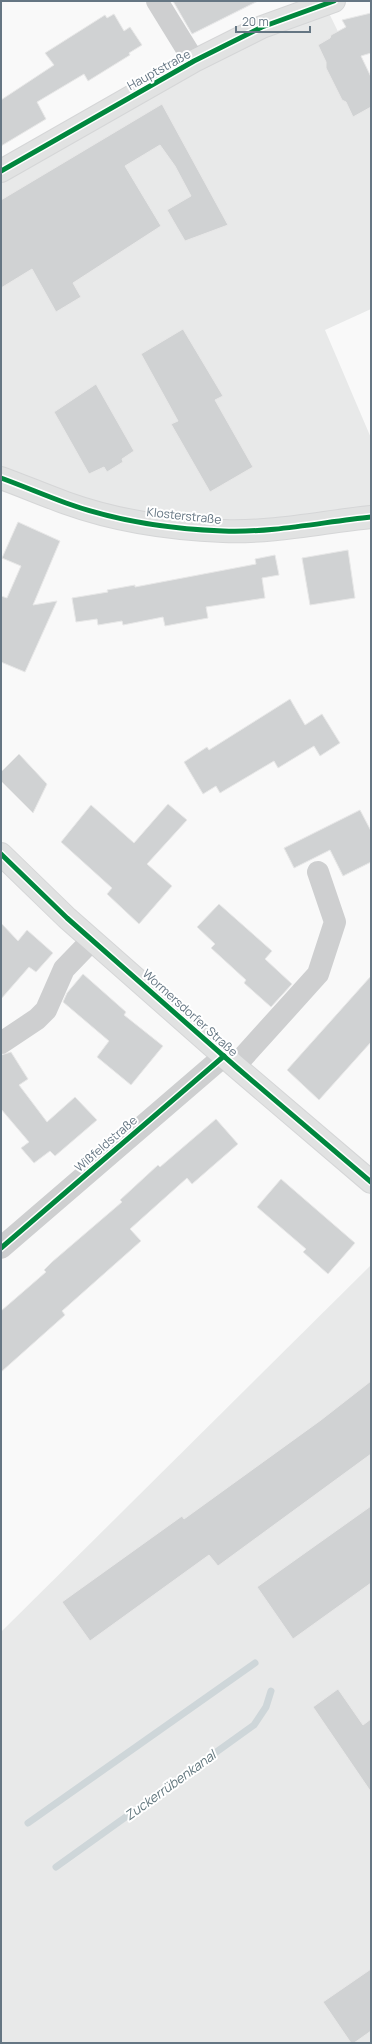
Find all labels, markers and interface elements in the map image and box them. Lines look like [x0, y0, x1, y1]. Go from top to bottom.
scale bar [236, 8, 310, 34]
text: 20 m [242, 13, 269, 30]
street label: Hauptstraße [124, 45, 193, 94]
street label: Klosterstraße [146, 503, 222, 528]
street label: Wormersdorfer Straße [139, 965, 242, 1060]
street label: Wißfeldstraße [71, 1112, 141, 1176]
water label: Zuckerrübenkanal [121, 1745, 221, 1824]

